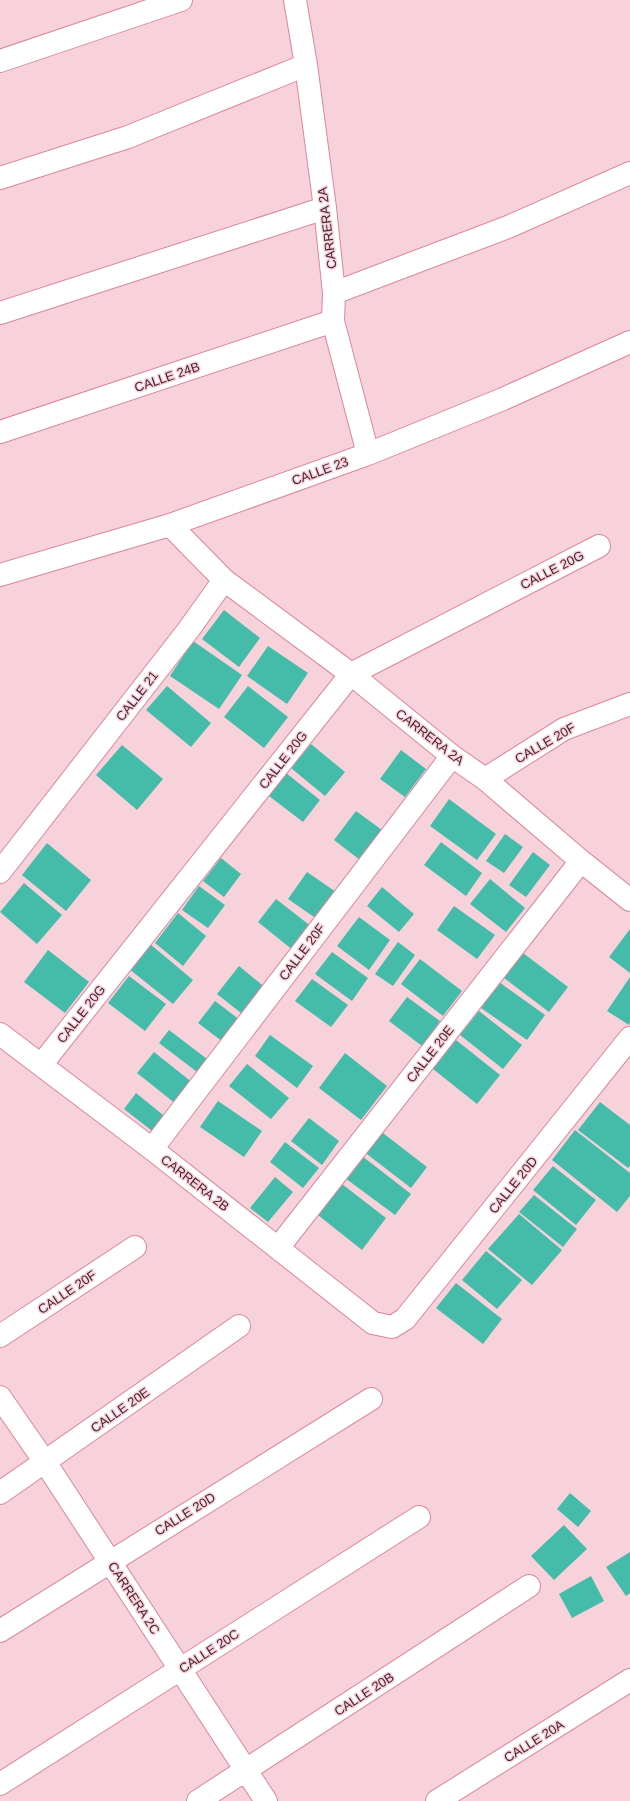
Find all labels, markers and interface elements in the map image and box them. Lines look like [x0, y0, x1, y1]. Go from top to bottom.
street label: CARRERA 2A [314, 186, 339, 270]
street label: CALLE 24B [132, 359, 202, 395]
street label: CALLE 23 [290, 454, 350, 488]
street label: CALLE 20G [518, 548, 586, 592]
street label: CALLE 21 [113, 668, 161, 724]
street label: CARRERA 2A [393, 706, 467, 768]
street label: CALLE 20F [512, 720, 578, 766]
street label: CALLE 20G [256, 728, 310, 792]
street label: CALLE 20F [276, 921, 328, 983]
street label: CALLE 20G [54, 982, 108, 1046]
street label: CALLE 20E [403, 1022, 457, 1085]
street label: CARRERA 2B [158, 1152, 232, 1214]
street label: CALLE 20D [486, 1154, 540, 1216]
street label: CALLE 20F [35, 1267, 99, 1317]
street label: CALLE 20E [88, 1384, 152, 1436]
street label: CALLE 20D [152, 1489, 218, 1539]
street label: CARRERA 2C [105, 1559, 163, 1637]
street label: CALLE 20C [176, 1626, 242, 1676]
street label: CALLE 20B [331, 1669, 397, 1719]
street label: CALLE 20A [501, 1716, 567, 1765]

